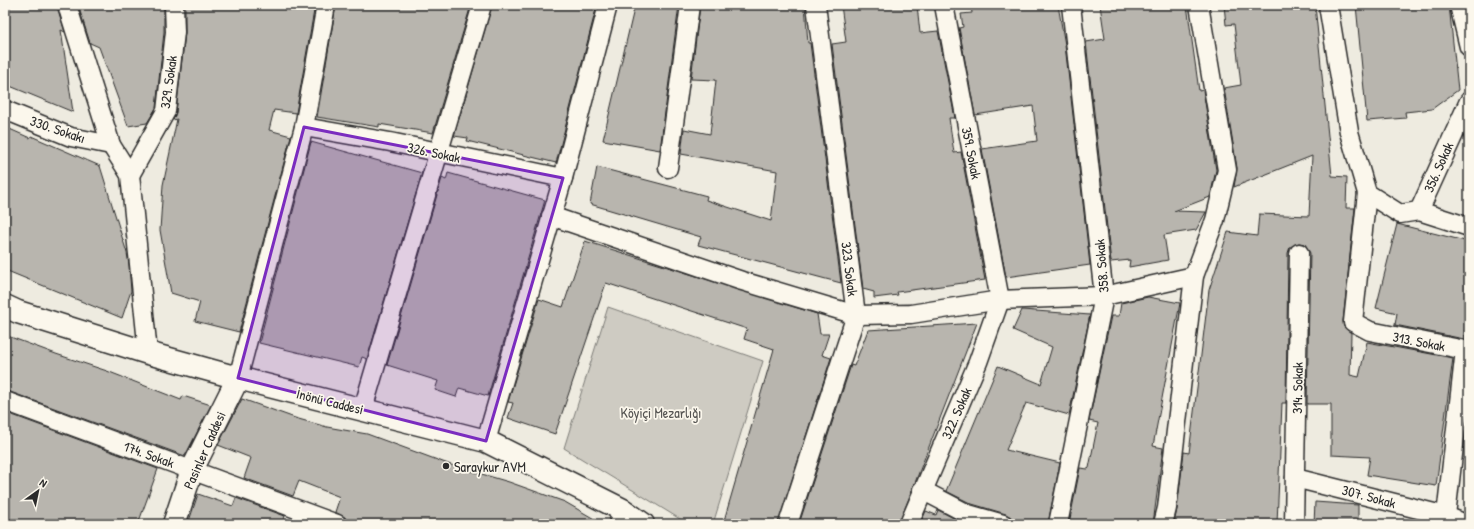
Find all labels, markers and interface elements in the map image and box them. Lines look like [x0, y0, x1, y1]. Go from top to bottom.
street label: 329. Sokak [155, 54, 181, 110]
street label: 330. Sokakı [28, 111, 88, 147]
street label: 359. Sokak [958, 125, 986, 181]
street label: 326. Sokak [406, 137, 462, 167]
street label: 356. Sokak [1419, 139, 1458, 195]
street label: 358. Sokak [1089, 238, 1113, 294]
street label: 323. Sokak [837, 241, 863, 297]
street label: 313. Sokak [1391, 327, 1447, 355]
street label: 314. Sokak [1287, 362, 1307, 414]
street label: İnönü Caddesi [294, 383, 366, 419]
street label: 322. Sokak [936, 384, 976, 442]
park label: Köyiçi Mezarlığı [621, 403, 701, 423]
street label: Pasinler Caddesi [178, 408, 230, 492]
street label: 174. Sokak [121, 436, 177, 472]
place label: Saraykur AVM [454, 457, 526, 477]
marker: Saraykur AVM [441, 461, 451, 471]
north arrow [18, 471, 58, 511]
text: N [37, 475, 50, 490]
street label: 307. Sokak [1340, 480, 1398, 512]

